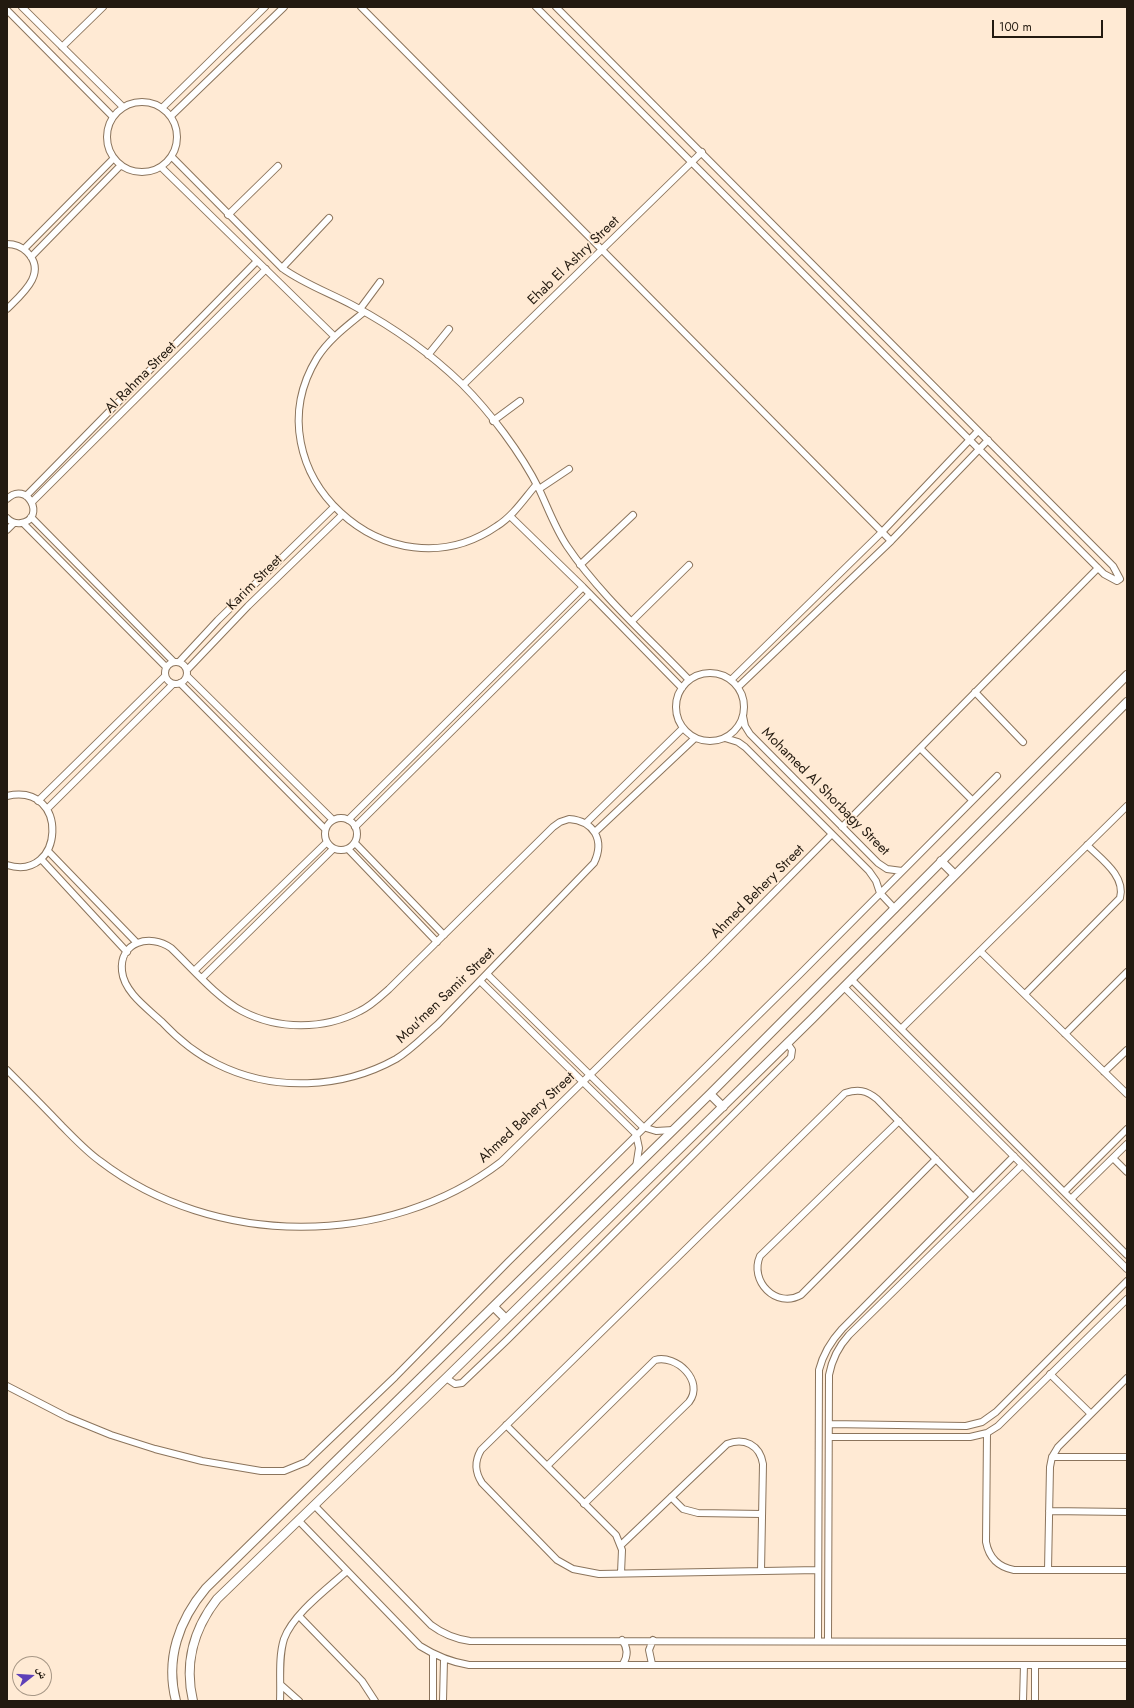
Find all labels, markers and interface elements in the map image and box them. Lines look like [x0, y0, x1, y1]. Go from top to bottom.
scale bar [994, 12, 1105, 38]
text: 100 m [999, 18, 1032, 36]
street label: Ehab El Ashry Street [525, 213, 623, 309]
street label: Al Rahma Street [102, 339, 180, 417]
street label: Karim Street [224, 552, 286, 614]
street label: Mohamed Al Shorbagy Street [758, 725, 892, 859]
street label: Ahmed Behery Street [708, 842, 808, 942]
street label: Mou'men Samir Street [393, 945, 499, 1047]
street label: Ahmed Behery Street [475, 1069, 579, 1167]
north arrow [12, 1656, 52, 1696]
text: ش [33, 1665, 52, 1681]

